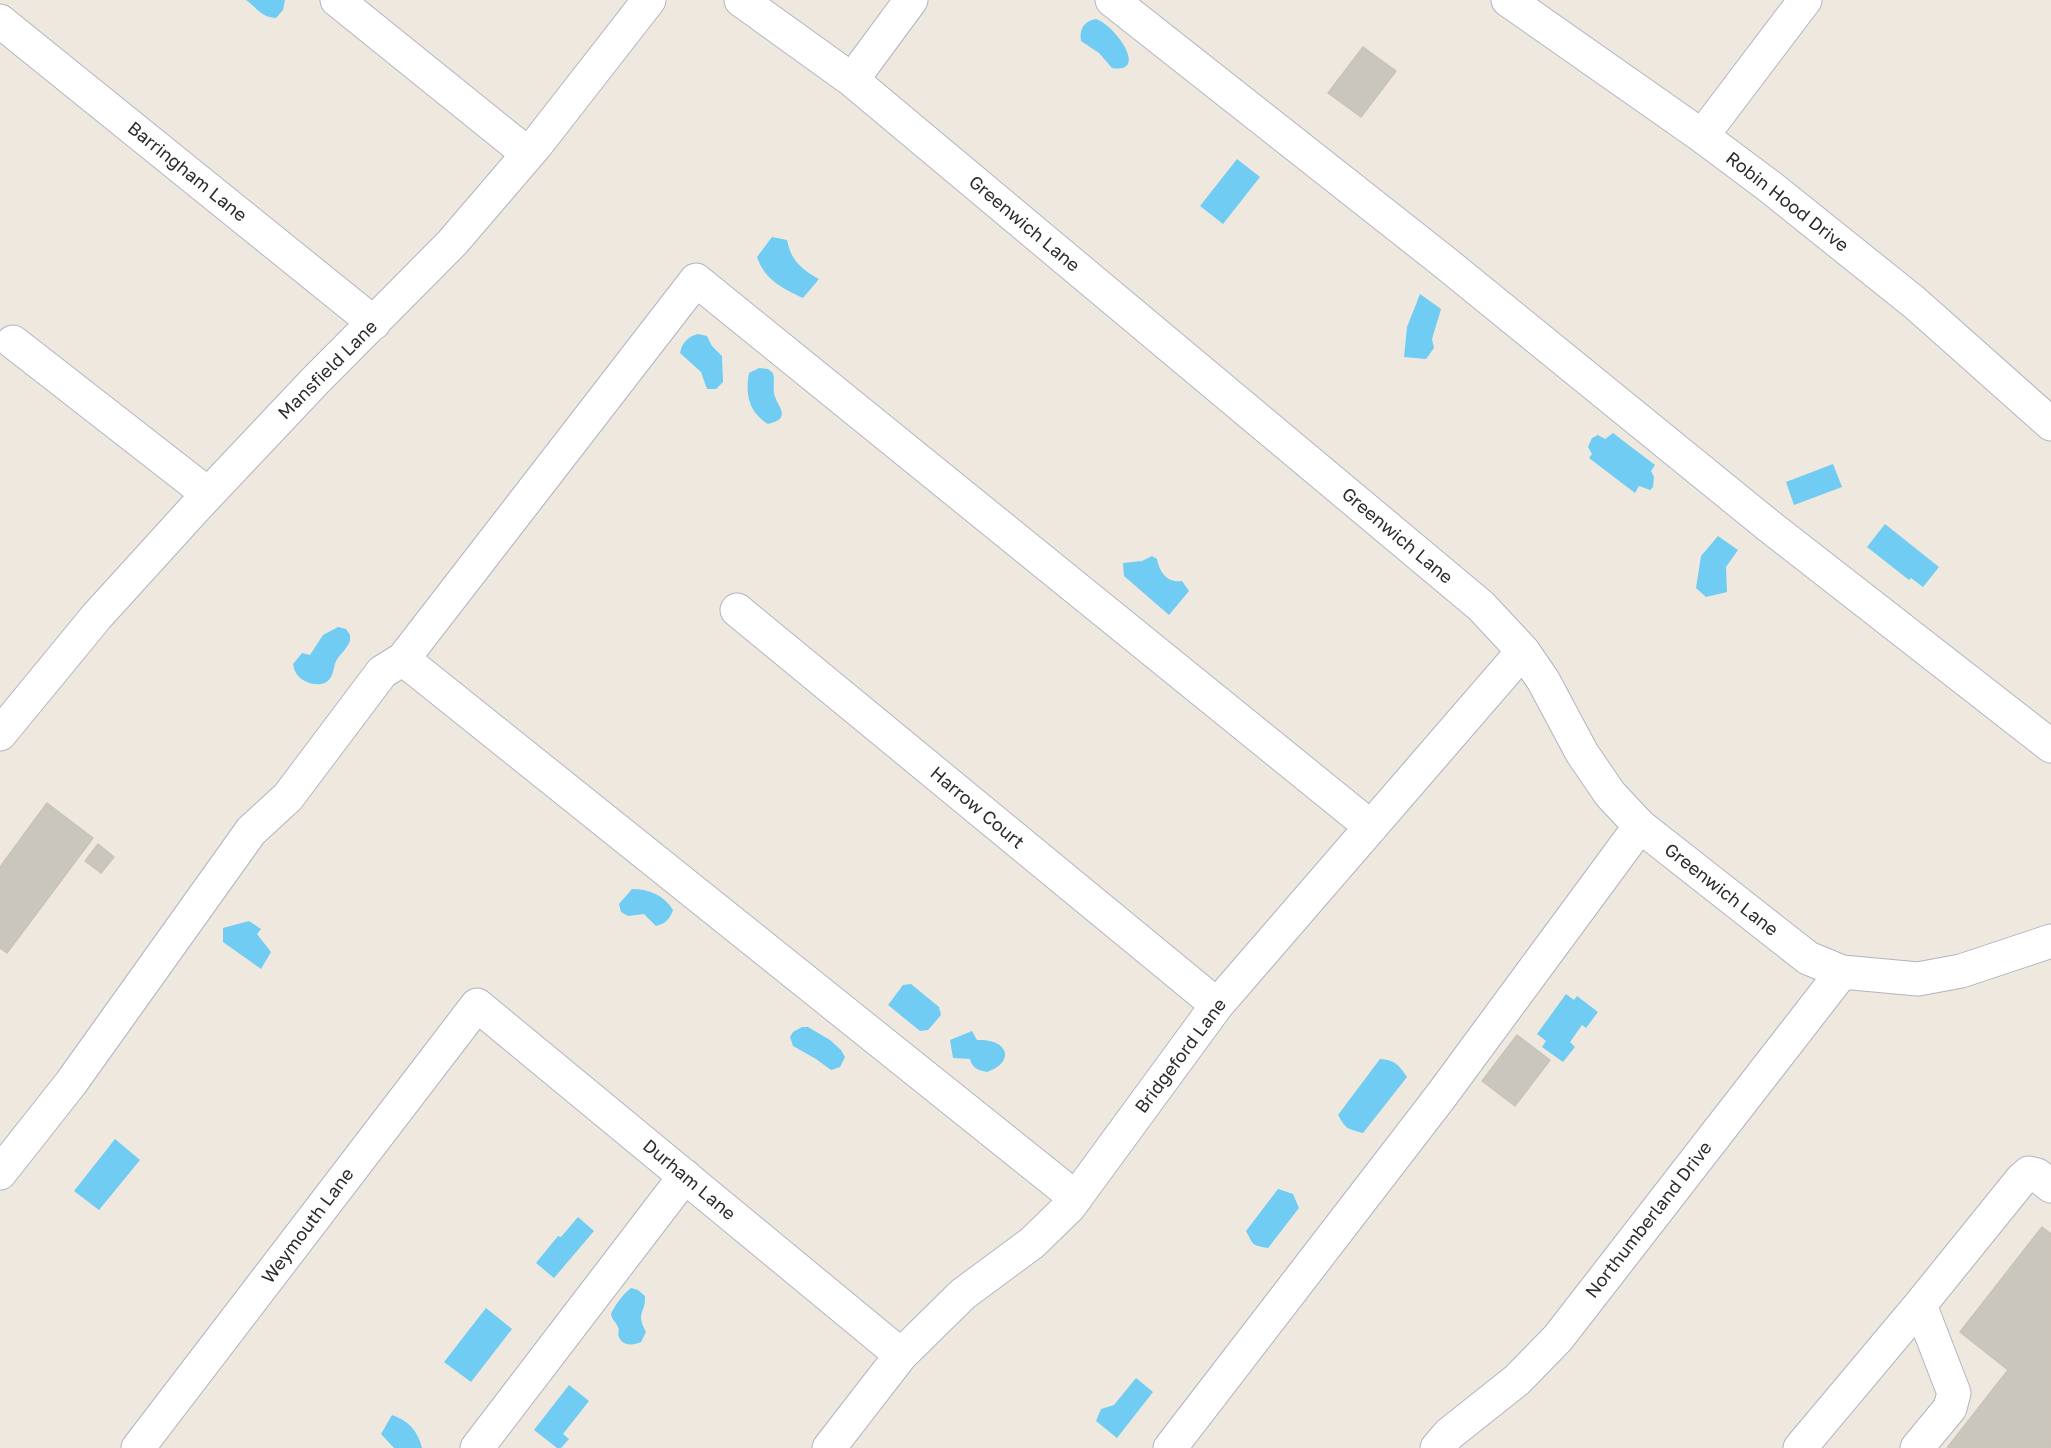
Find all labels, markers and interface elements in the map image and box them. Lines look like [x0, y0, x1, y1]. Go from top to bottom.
street label: Barringham Lane [123, 117, 251, 227]
street label: Robin Hood Drive [1721, 147, 1853, 257]
street label: Greenwich Lane [964, 171, 1084, 277]
street label: Mansfield Lane [274, 316, 382, 424]
street label: Greenwich Lane [1337, 483, 1457, 589]
street label: Harrow Court [926, 762, 1028, 854]
street label: Greenwich Lane [1660, 839, 1782, 941]
street label: Bridgeford Lane [1131, 994, 1231, 1118]
street label: Durham Lane [638, 1135, 740, 1225]
street label: Northumberland Drive [1581, 1137, 1717, 1303]
street label: Weymouth Lane [257, 1164, 359, 1288]

